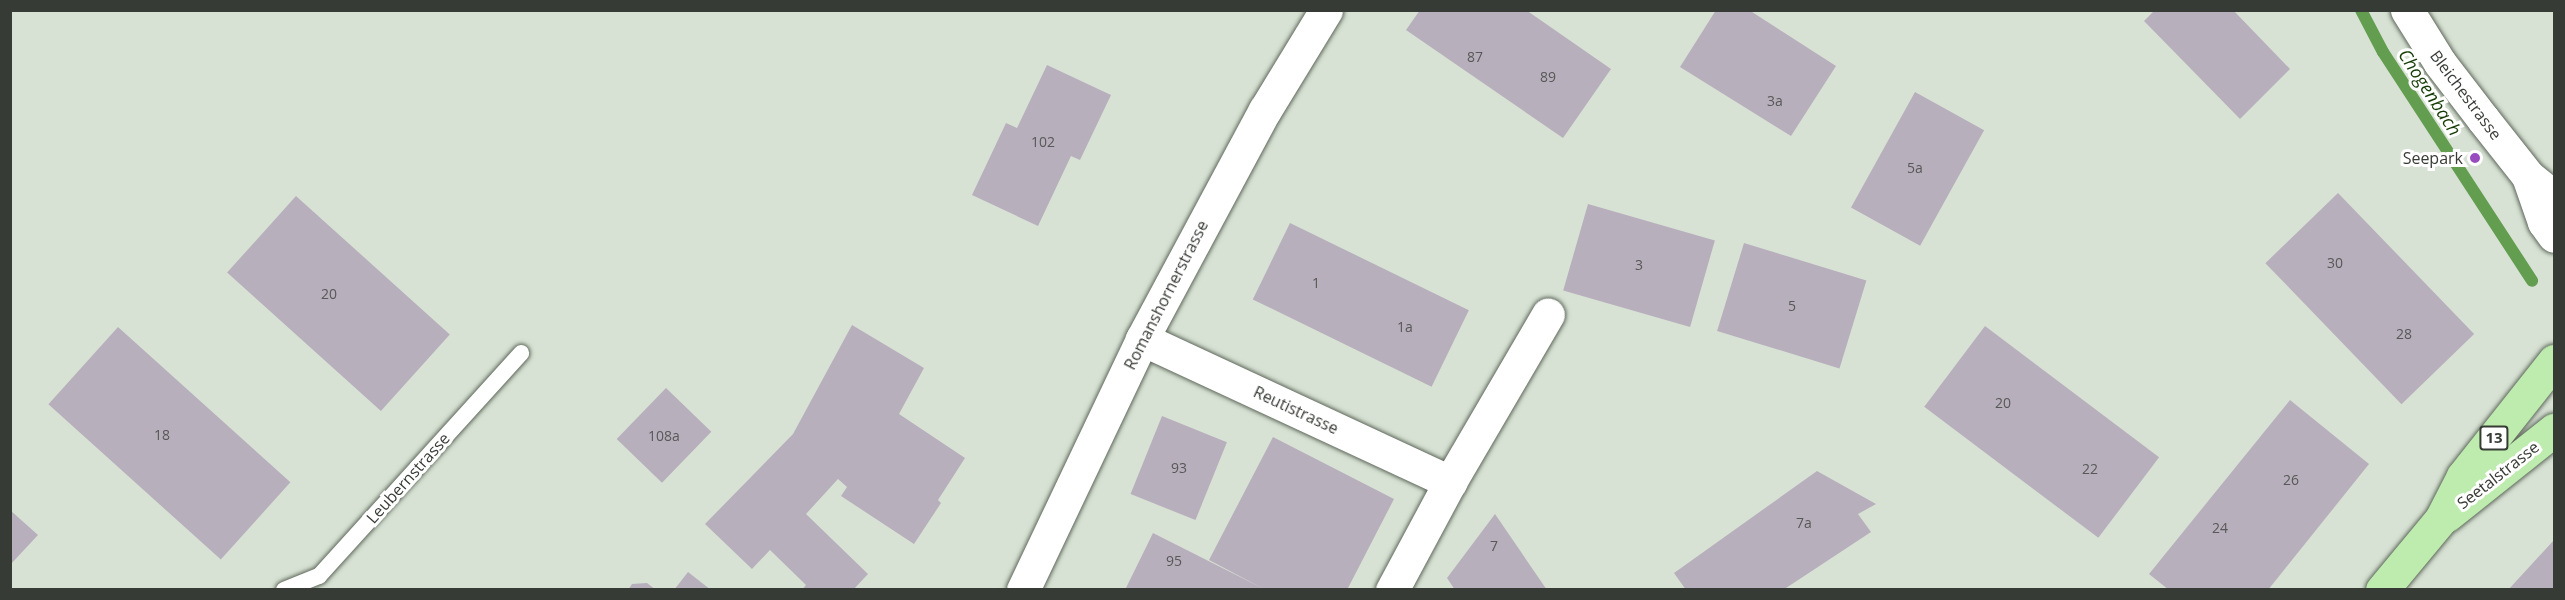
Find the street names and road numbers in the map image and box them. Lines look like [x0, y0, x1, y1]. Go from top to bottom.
street label: Bleichestrasse [2426, 47, 2506, 143]
street label: Romanshornerstrasse [1120, 217, 1212, 373]
street label: Reutistrasse [1251, 382, 1341, 438]
road number: 13 [2479, 426, 2509, 450]
street label: Leubernstrasse [362, 429, 454, 527]
street label: Seetalstrasse [2453, 437, 2543, 513]

